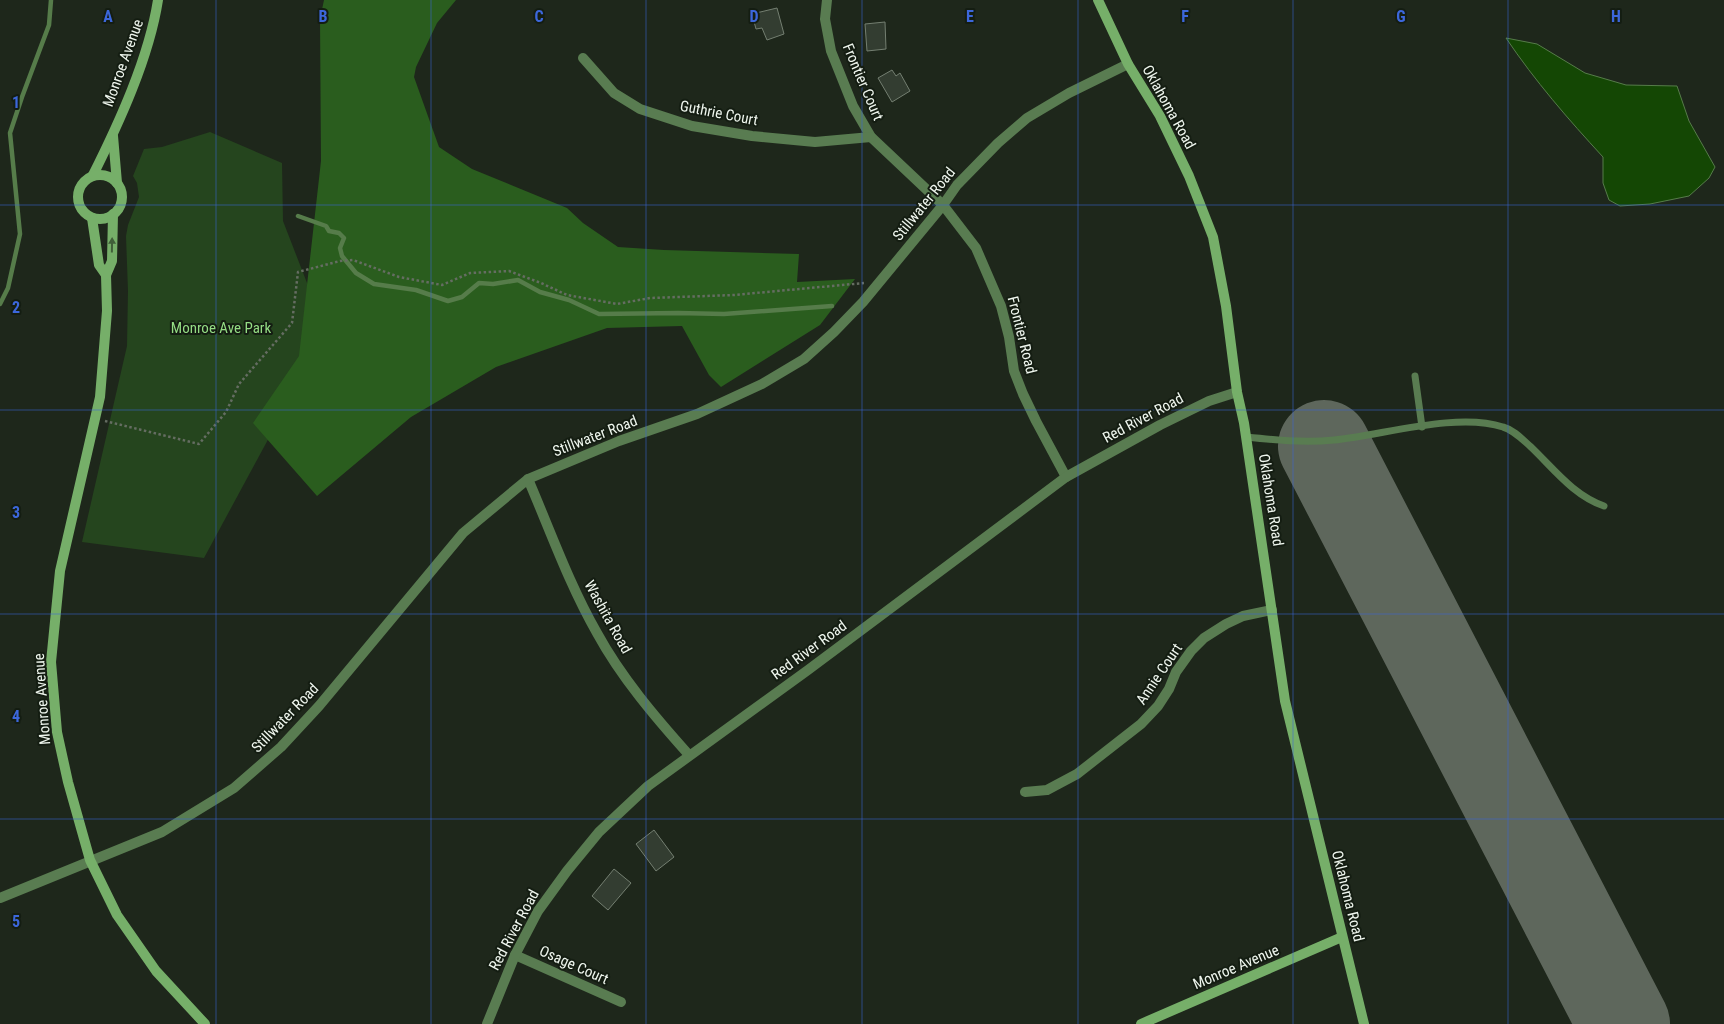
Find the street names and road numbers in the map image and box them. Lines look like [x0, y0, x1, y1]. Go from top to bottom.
street label: Monroe Avenue [99, 17, 147, 109]
street label: Frontier Court [839, 41, 887, 123]
street label: Oklahoma Road [1139, 62, 1199, 152]
street label: Guthrie Court [679, 97, 759, 129]
street label: Stillwater Road [889, 164, 959, 244]
street label: Frontier Road [1004, 294, 1040, 376]
street label: Red River Road [1100, 389, 1186, 447]
street label: Stillwater Road [550, 412, 640, 460]
street label: Oklahoma Road [1255, 453, 1287, 547]
street label: Washita Road [580, 577, 636, 657]
street label: Red River Road [768, 617, 850, 683]
street label: Annie Court [1132, 640, 1186, 708]
street label: Monroe Avenue [30, 653, 54, 745]
street label: Stillwater Road [248, 680, 322, 756]
street label: Oklahoma Road [1328, 849, 1368, 943]
street label: Red River Road [485, 887, 543, 973]
street label: Monroe Avenue [1190, 941, 1282, 993]
street label: Osage Court [537, 942, 611, 988]

